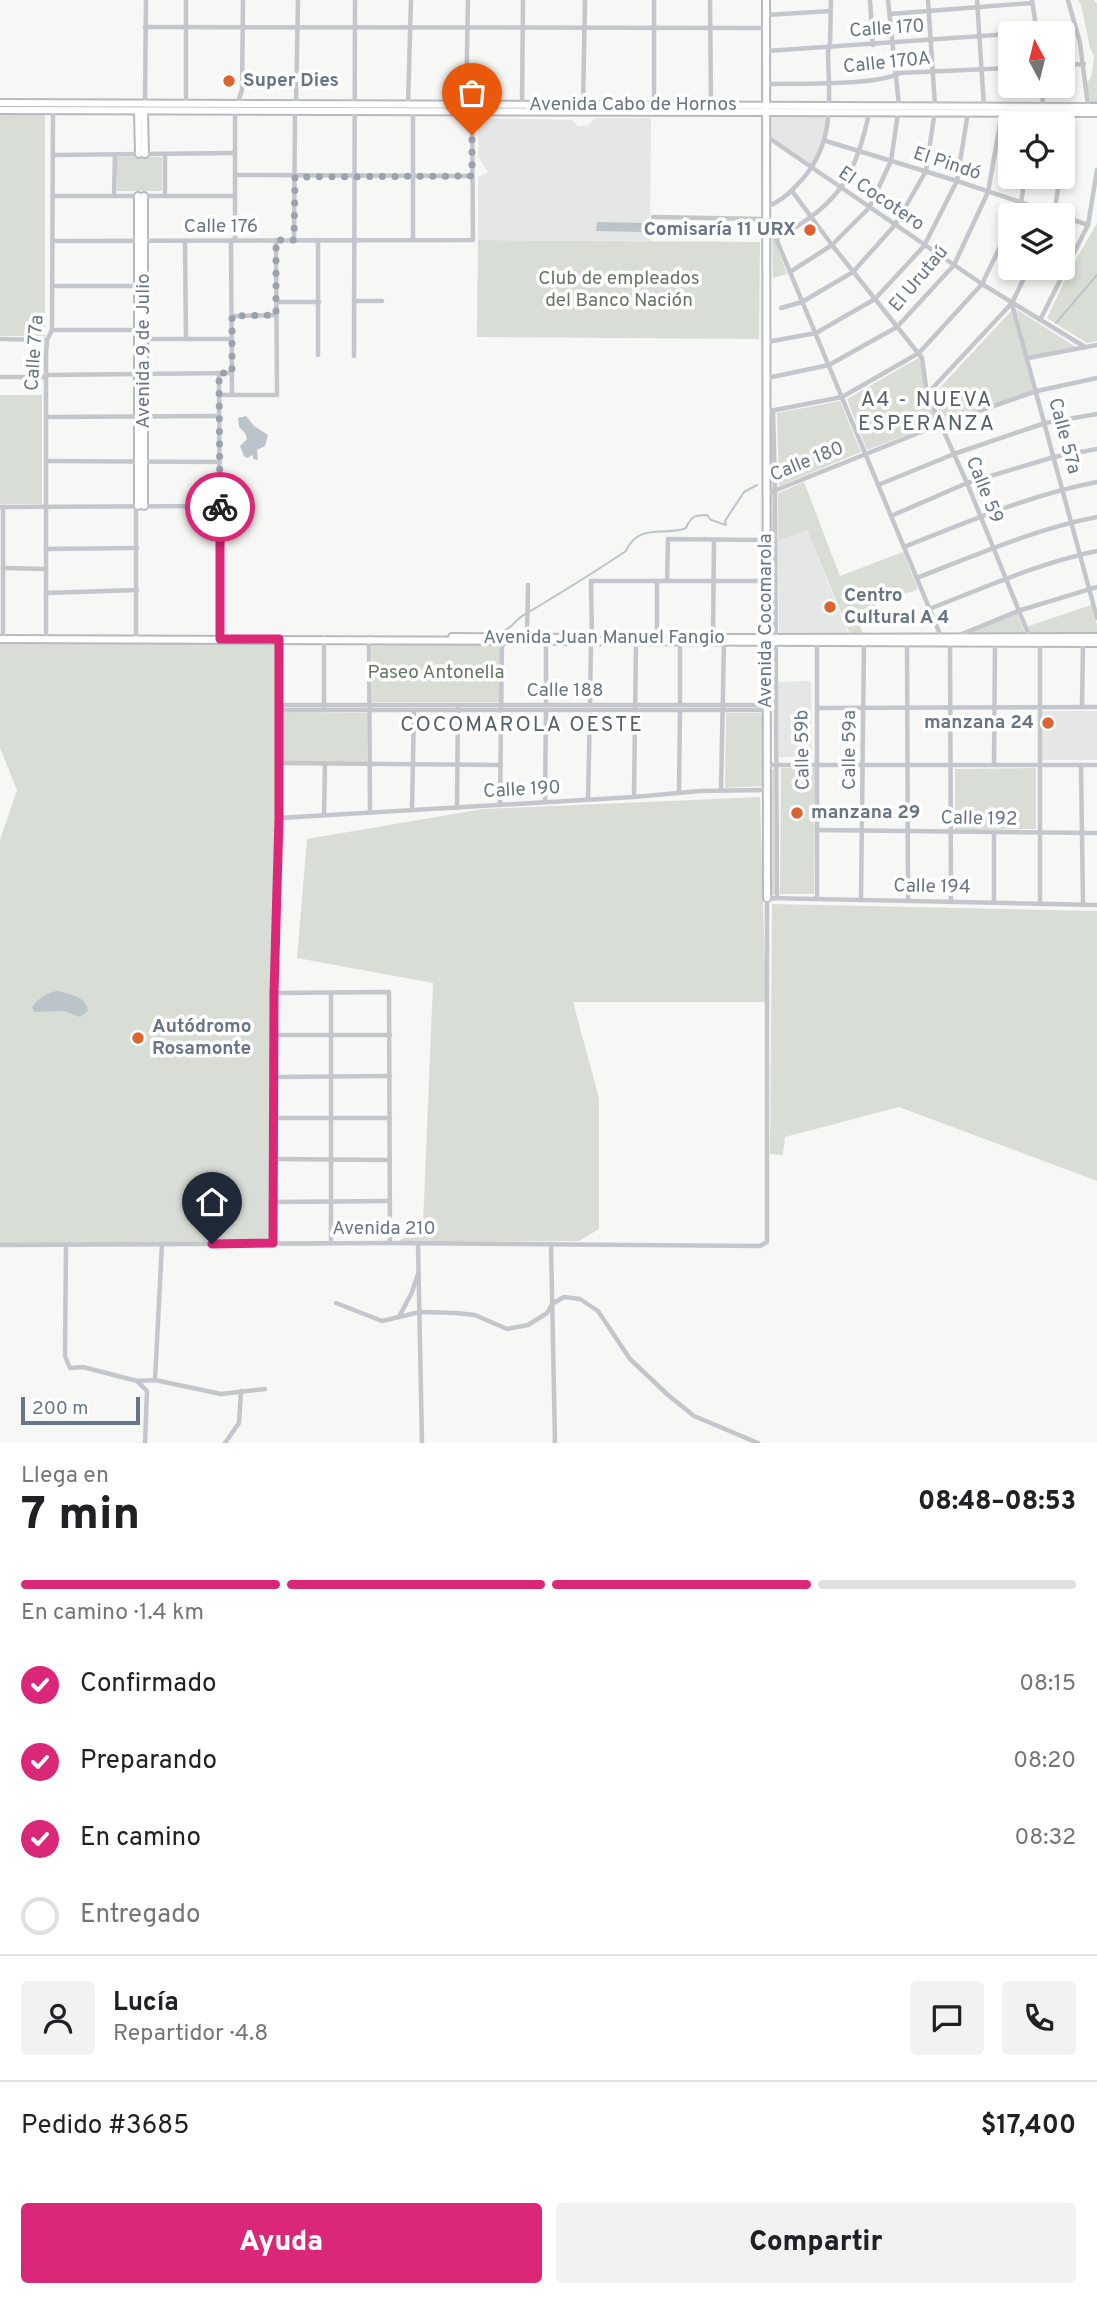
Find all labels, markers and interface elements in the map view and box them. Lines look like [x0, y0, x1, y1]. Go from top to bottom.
street label: Calle 170 [849, 14, 925, 44]
north arrow [998, 21, 1074, 98]
map controls [998, 21, 1075, 280]
street label: Calle 170A [842, 46, 932, 80]
pin [442, 63, 502, 135]
place label: Super Dies [243, 69, 339, 93]
marker: Super Dies [221, 73, 237, 89]
icon: bag [453, 74, 491, 112]
street label: Avenida Cabo de Hornos [529, 93, 737, 117]
button: locate [998, 112, 1075, 189]
street label: El Pindó [910, 142, 984, 186]
street label: El Cocotero [833, 161, 929, 237]
button: layers [998, 203, 1075, 280]
street label: Calle 176 [184, 215, 258, 239]
place label: Comisaría 11 URX [644, 218, 796, 242]
marker: Comisaría 11 URX [802, 222, 818, 238]
street label: El Urutaú [884, 241, 954, 317]
park label: Club de empleados del Banco Nación [538, 267, 700, 313]
street label: Avenida 9 de Julio [132, 273, 156, 429]
street label: Calle 77a [20, 314, 50, 392]
district label: A4 - NUEVA ESPERANZA [858, 387, 996, 438]
street label: Calle 57a [1042, 395, 1086, 477]
street label: Calle 180 [767, 436, 847, 488]
street label: Calle 59 [960, 453, 1008, 527]
courier [185, 472, 255, 542]
icon: bike [201, 488, 239, 526]
street label: Avenida Cocomarola [754, 533, 778, 709]
place label: Centro Cultural A 4 [844, 584, 950, 630]
marker: Centro Cultural A 4 [822, 599, 838, 615]
street label: Avenida Juan Manuel Fangio [483, 626, 725, 650]
park label: Paseo Antonella [367, 661, 505, 685]
street label: Calle 188 [526, 679, 604, 703]
street label: Calle 59b [790, 710, 816, 790]
street label: Calle 59a [838, 710, 862, 790]
place label: manzana 24 [924, 711, 1034, 735]
district label: COCOMAROLA OESTE [400, 712, 644, 739]
marker: manzana 24 [1040, 715, 1056, 731]
street label: Calle 190 [483, 776, 561, 804]
place label: manzana 29 [811, 801, 921, 825]
marker: manzana 29 [789, 805, 805, 821]
street label: Calle 192 [940, 806, 1018, 832]
street label: Calle 194 [893, 874, 971, 900]
place label: Autódromo Rosamonte [152, 1015, 252, 1061]
marker: Autódromo Rosamonte [130, 1030, 146, 1046]
pin [182, 1172, 242, 1244]
icon: home [193, 1183, 231, 1221]
street label: Avenida 210 [332, 1217, 436, 1241]
scale bar [21, 1394, 140, 1426]
text: 200 m [32, 1397, 88, 1421]
text: Llega en [21, 1462, 109, 1491]
text: 08:48–08:53 [918, 1486, 1076, 1519]
text: 7 min [21, 1487, 140, 1546]
text: En camino · 1.4 km [21, 1599, 204, 1628]
icon: check [21, 1666, 59, 1704]
text: Confirmado [80, 1668, 217, 1701]
text: 08:15 [1019, 1670, 1076, 1699]
icon: check [21, 1743, 59, 1781]
text: Preparando [80, 1745, 217, 1778]
text: 08:20 [1013, 1747, 1076, 1776]
icon: check [21, 1820, 59, 1858]
text: En camino [80, 1822, 201, 1855]
text: 08:32 [1015, 1824, 1076, 1853]
text: Entregado [80, 1899, 200, 1932]
button: person [21, 1981, 95, 2055]
button: chat [910, 1981, 984, 2055]
button: phone [1002, 1981, 1076, 2055]
text: Lucía [113, 1987, 179, 2020]
text: Repartidor · 4.8 [113, 2020, 268, 2049]
text: Pedido #3685 [21, 2110, 189, 2143]
text: $17,400 [981, 2110, 1076, 2143]
button: Ayuda [21, 2203, 542, 2283]
button: Compartir [556, 2203, 1076, 2283]

